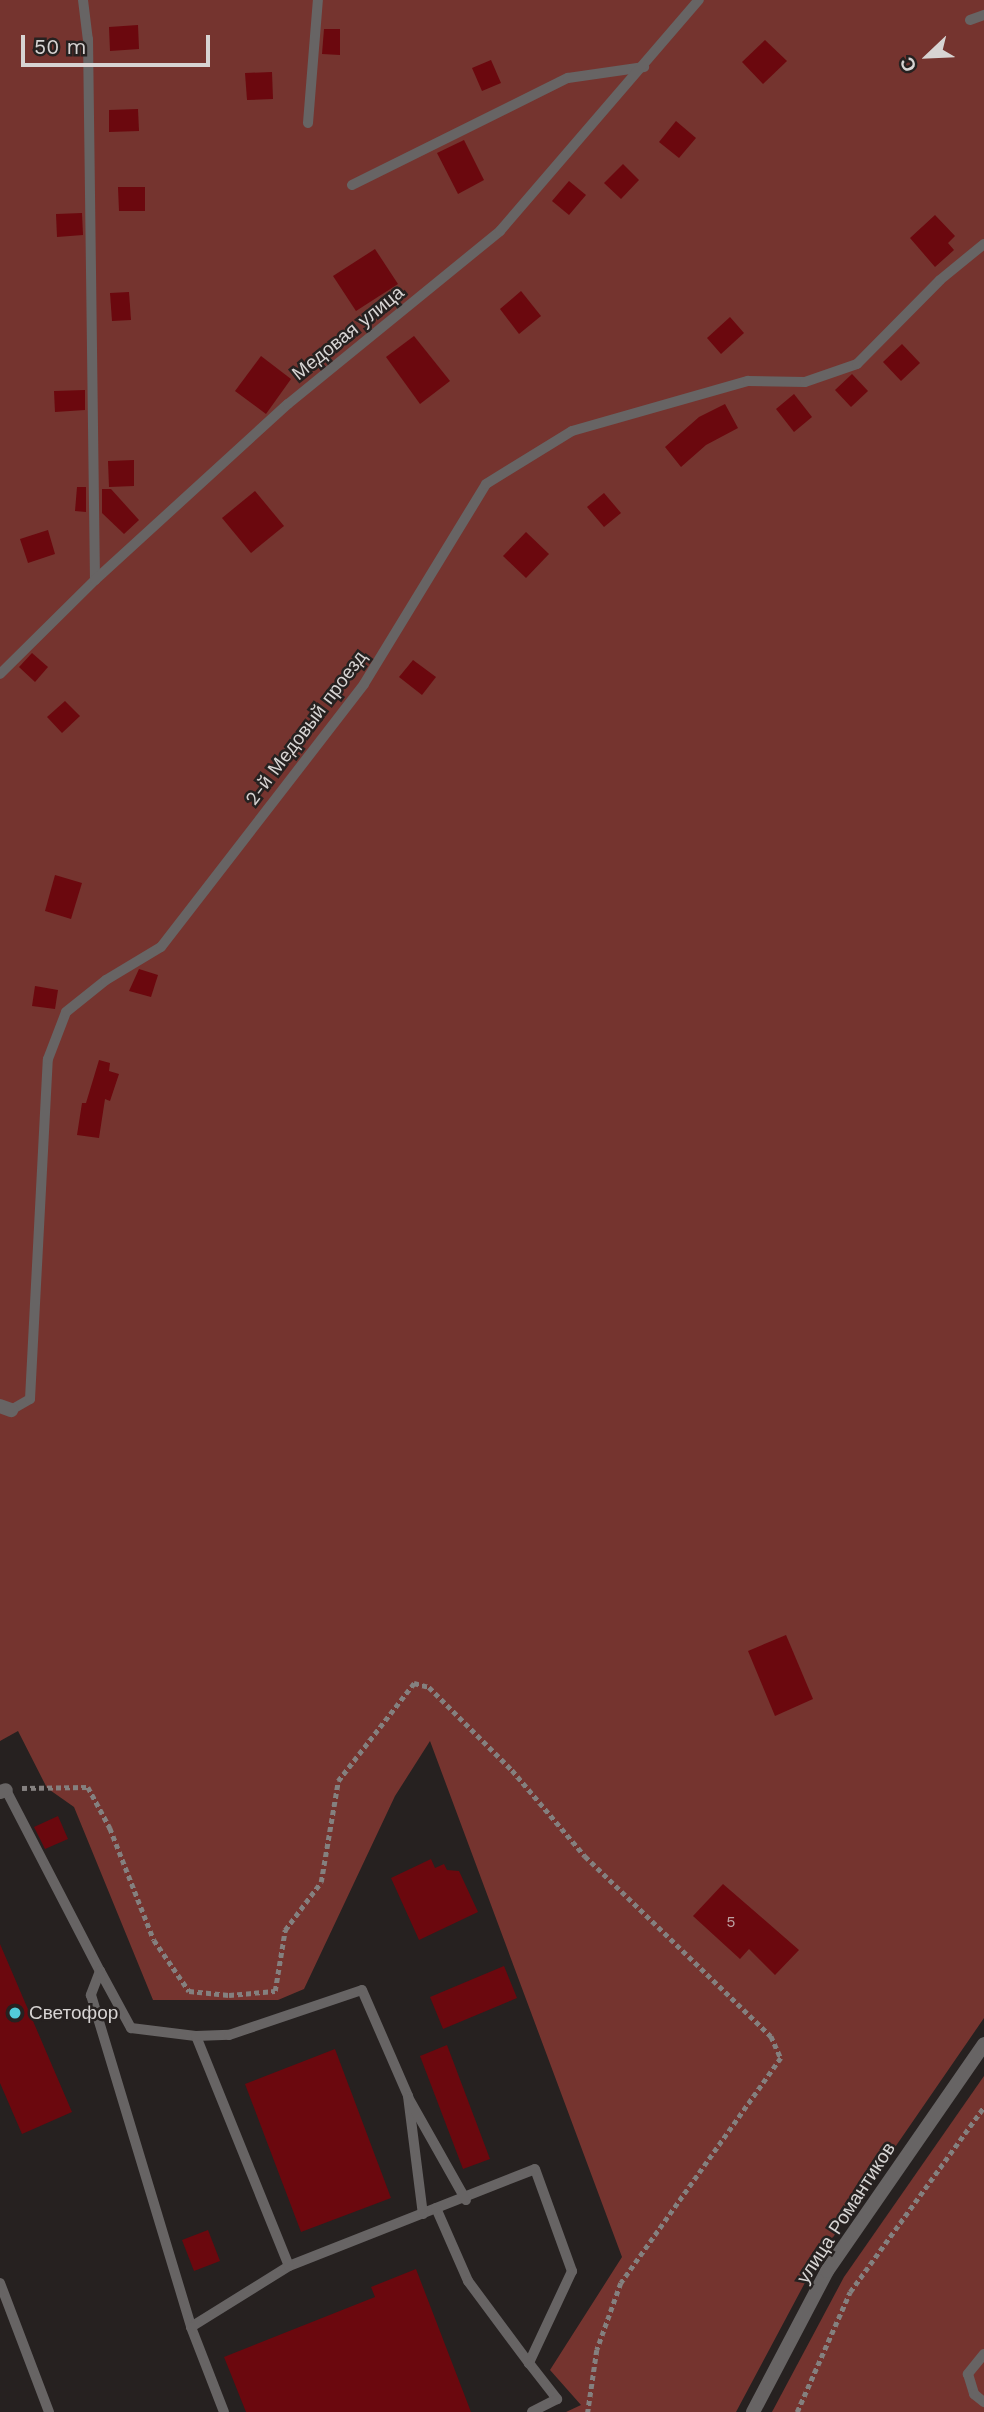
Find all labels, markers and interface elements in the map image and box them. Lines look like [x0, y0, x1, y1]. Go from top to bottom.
scale bar [24, 21, 214, 65]
north arrow [893, 21, 963, 91]
text: 50 m [34, 34, 86, 59]
text: С [895, 54, 921, 75]
street label: Медовая улица [287, 281, 409, 385]
street label: 2-й Медовый проезд [241, 646, 371, 810]
house number: 5 [726, 1912, 736, 1932]
place label: Светофор [29, 2002, 118, 2024]
marker: Светофор [7, 2005, 23, 2021]
street label: улица Романтиков [792, 2138, 900, 2288]

